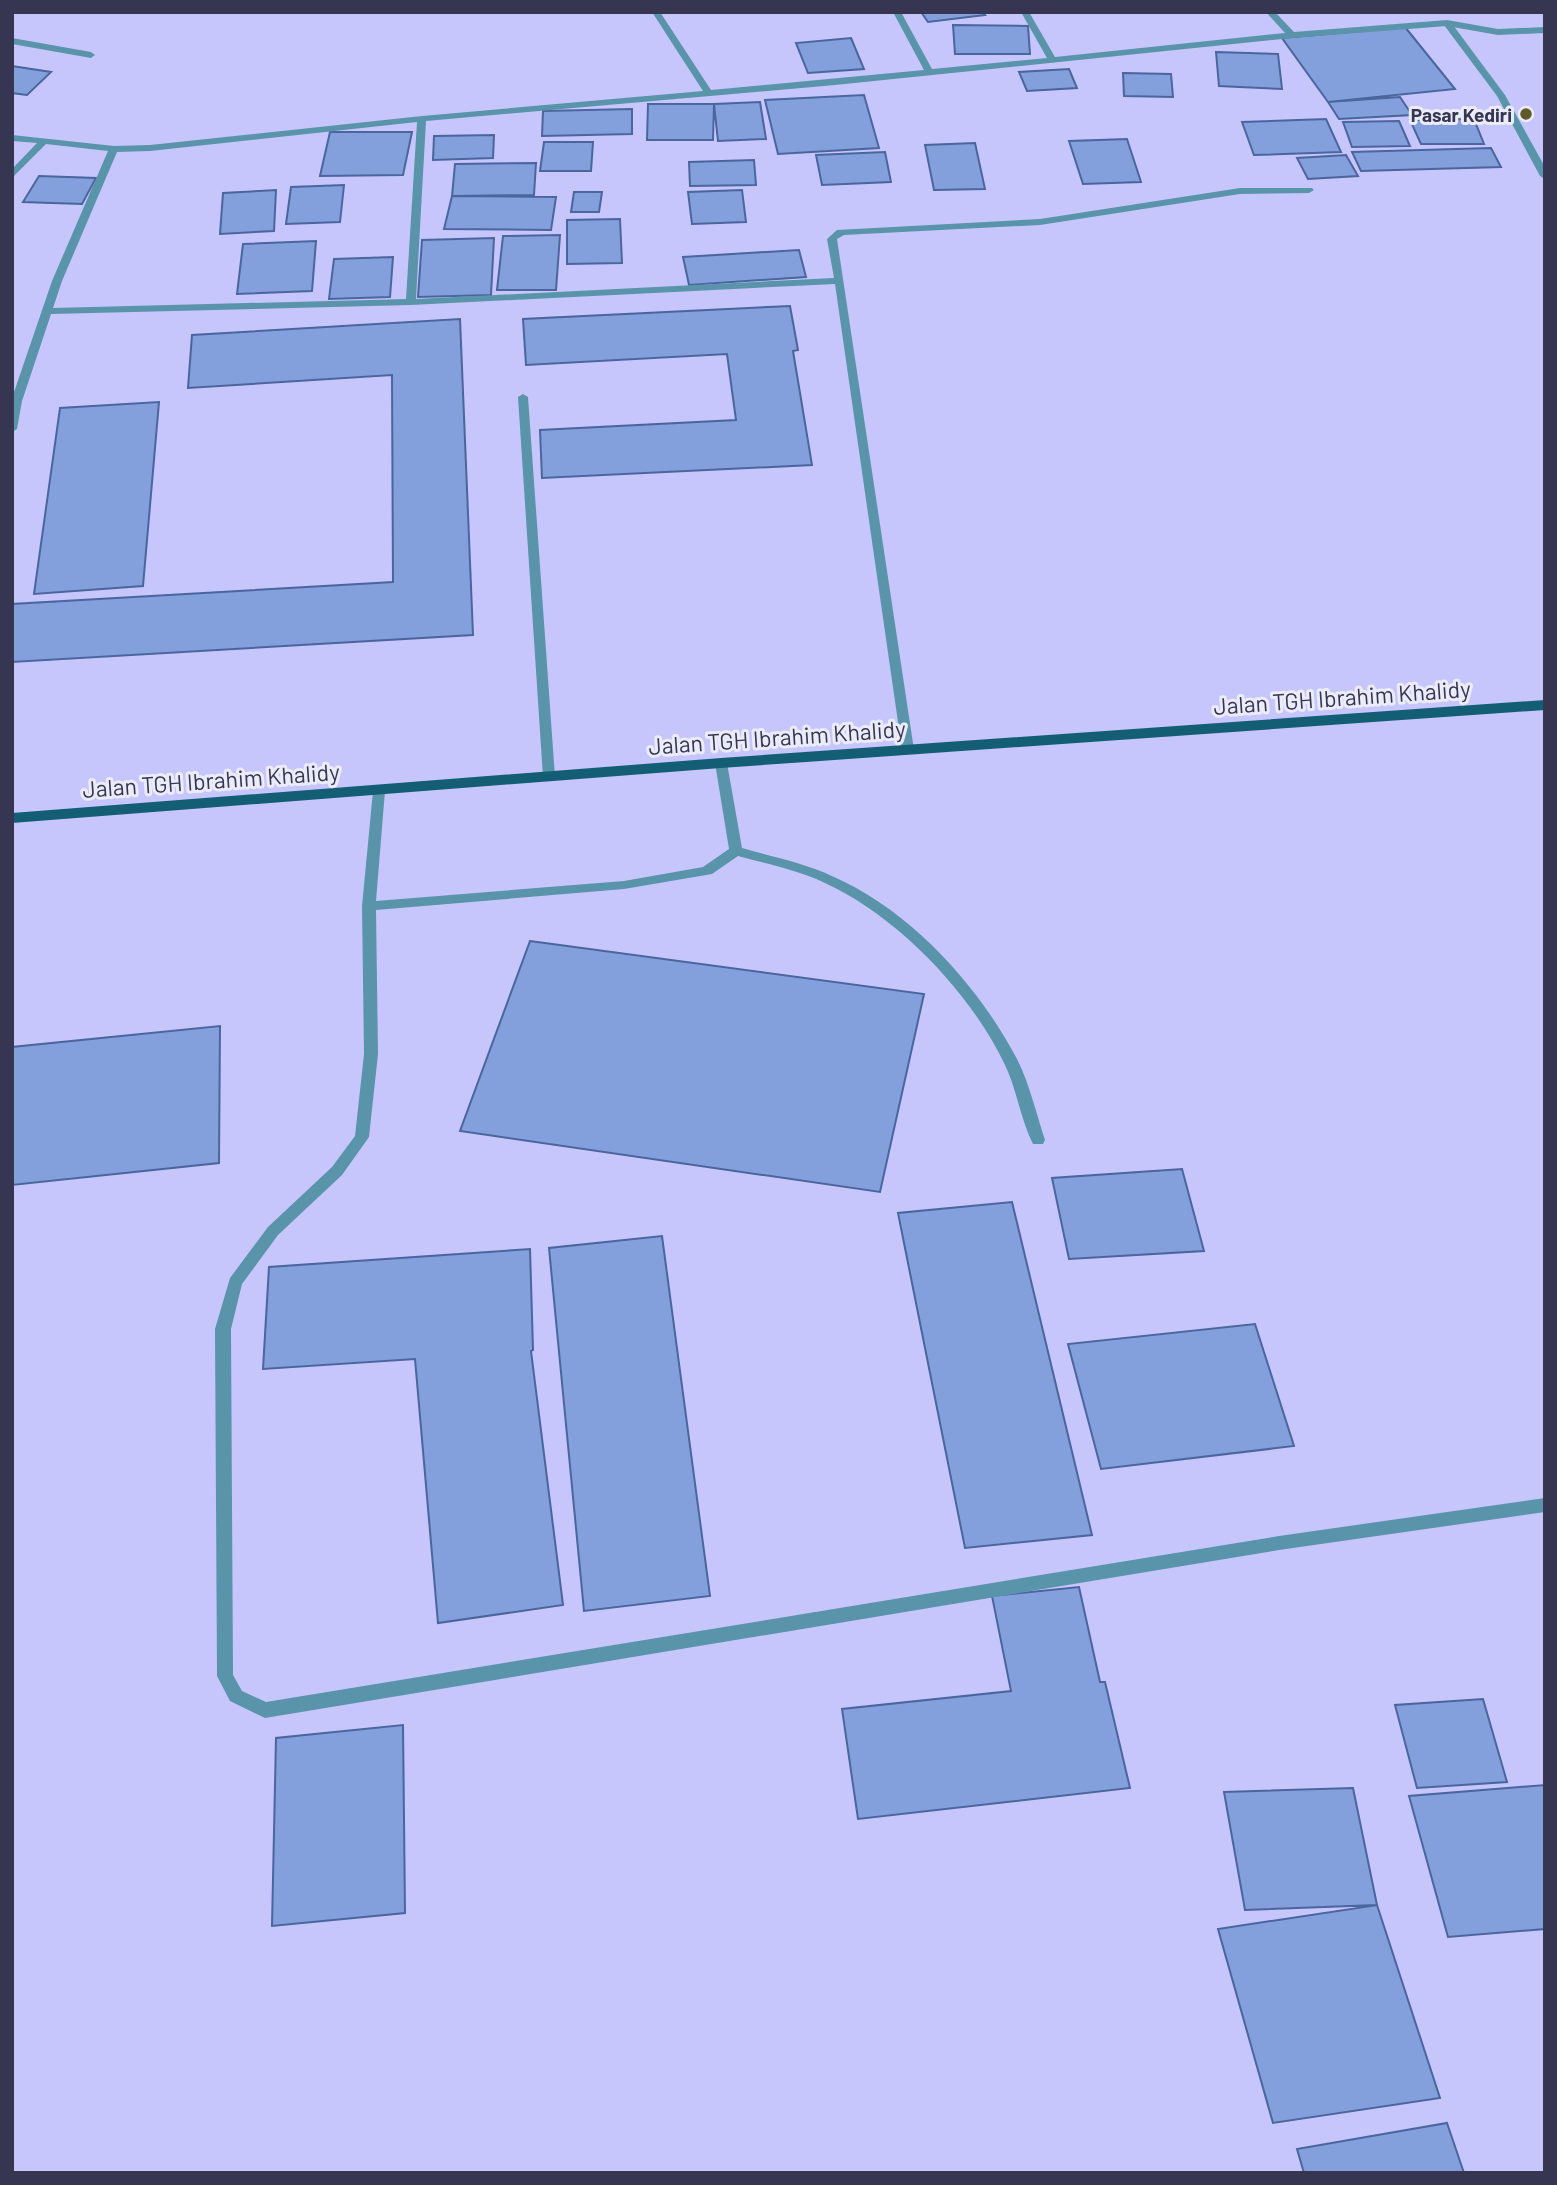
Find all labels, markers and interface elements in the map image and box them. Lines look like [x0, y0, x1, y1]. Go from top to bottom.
place label: Pasar Kediri [1411, 103, 1512, 126]
marker: Pasar Kediri [1518, 106, 1534, 122]
street label: Jalan TGH Ibrahim Khalidy [1212, 674, 1472, 720]
street label: Jalan TGH Ibrahim Khalidy [647, 714, 907, 760]
street label: Jalan TGH Ibrahim Khalidy [81, 757, 341, 803]

